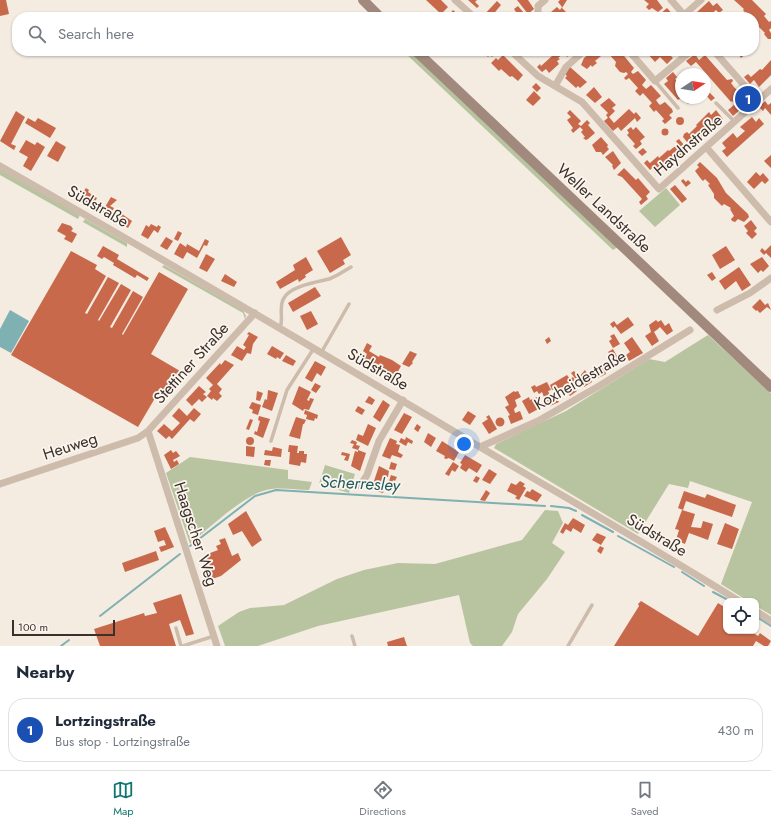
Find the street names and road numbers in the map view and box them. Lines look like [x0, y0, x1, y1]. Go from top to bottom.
street label: Haydnstraße [649, 109, 727, 181]
street label: Weller Landstraße [552, 158, 656, 258]
street label: Südstraße [63, 179, 133, 233]
street label: Stettiner Straße [148, 317, 234, 409]
street label: Südstraße [343, 342, 413, 396]
street label: Koxheidestraße [530, 344, 630, 416]
street label: Heuweg [40, 426, 100, 466]
street label: Haagscher Weg [168, 479, 224, 589]
street label: Südstraße [622, 508, 692, 562]

